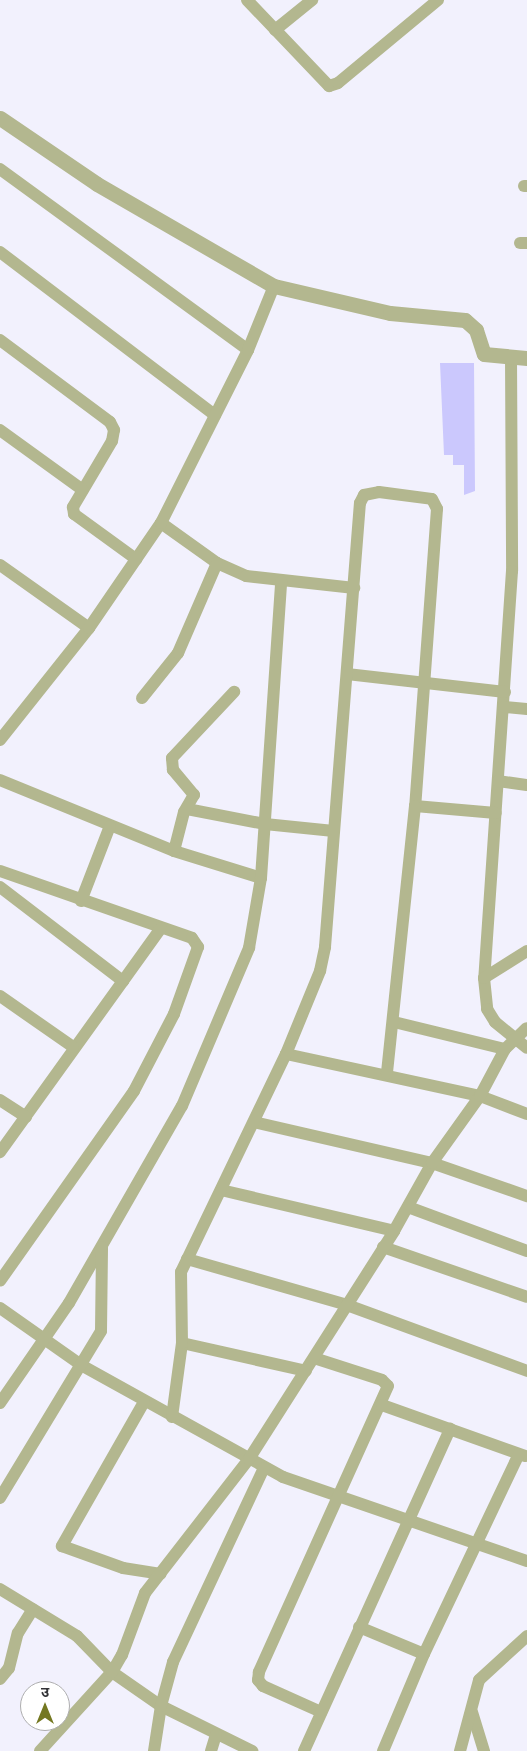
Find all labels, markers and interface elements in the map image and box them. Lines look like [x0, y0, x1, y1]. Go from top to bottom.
north arrow [20, 1681, 70, 1731]
text: उ [41, 1683, 49, 1701]

